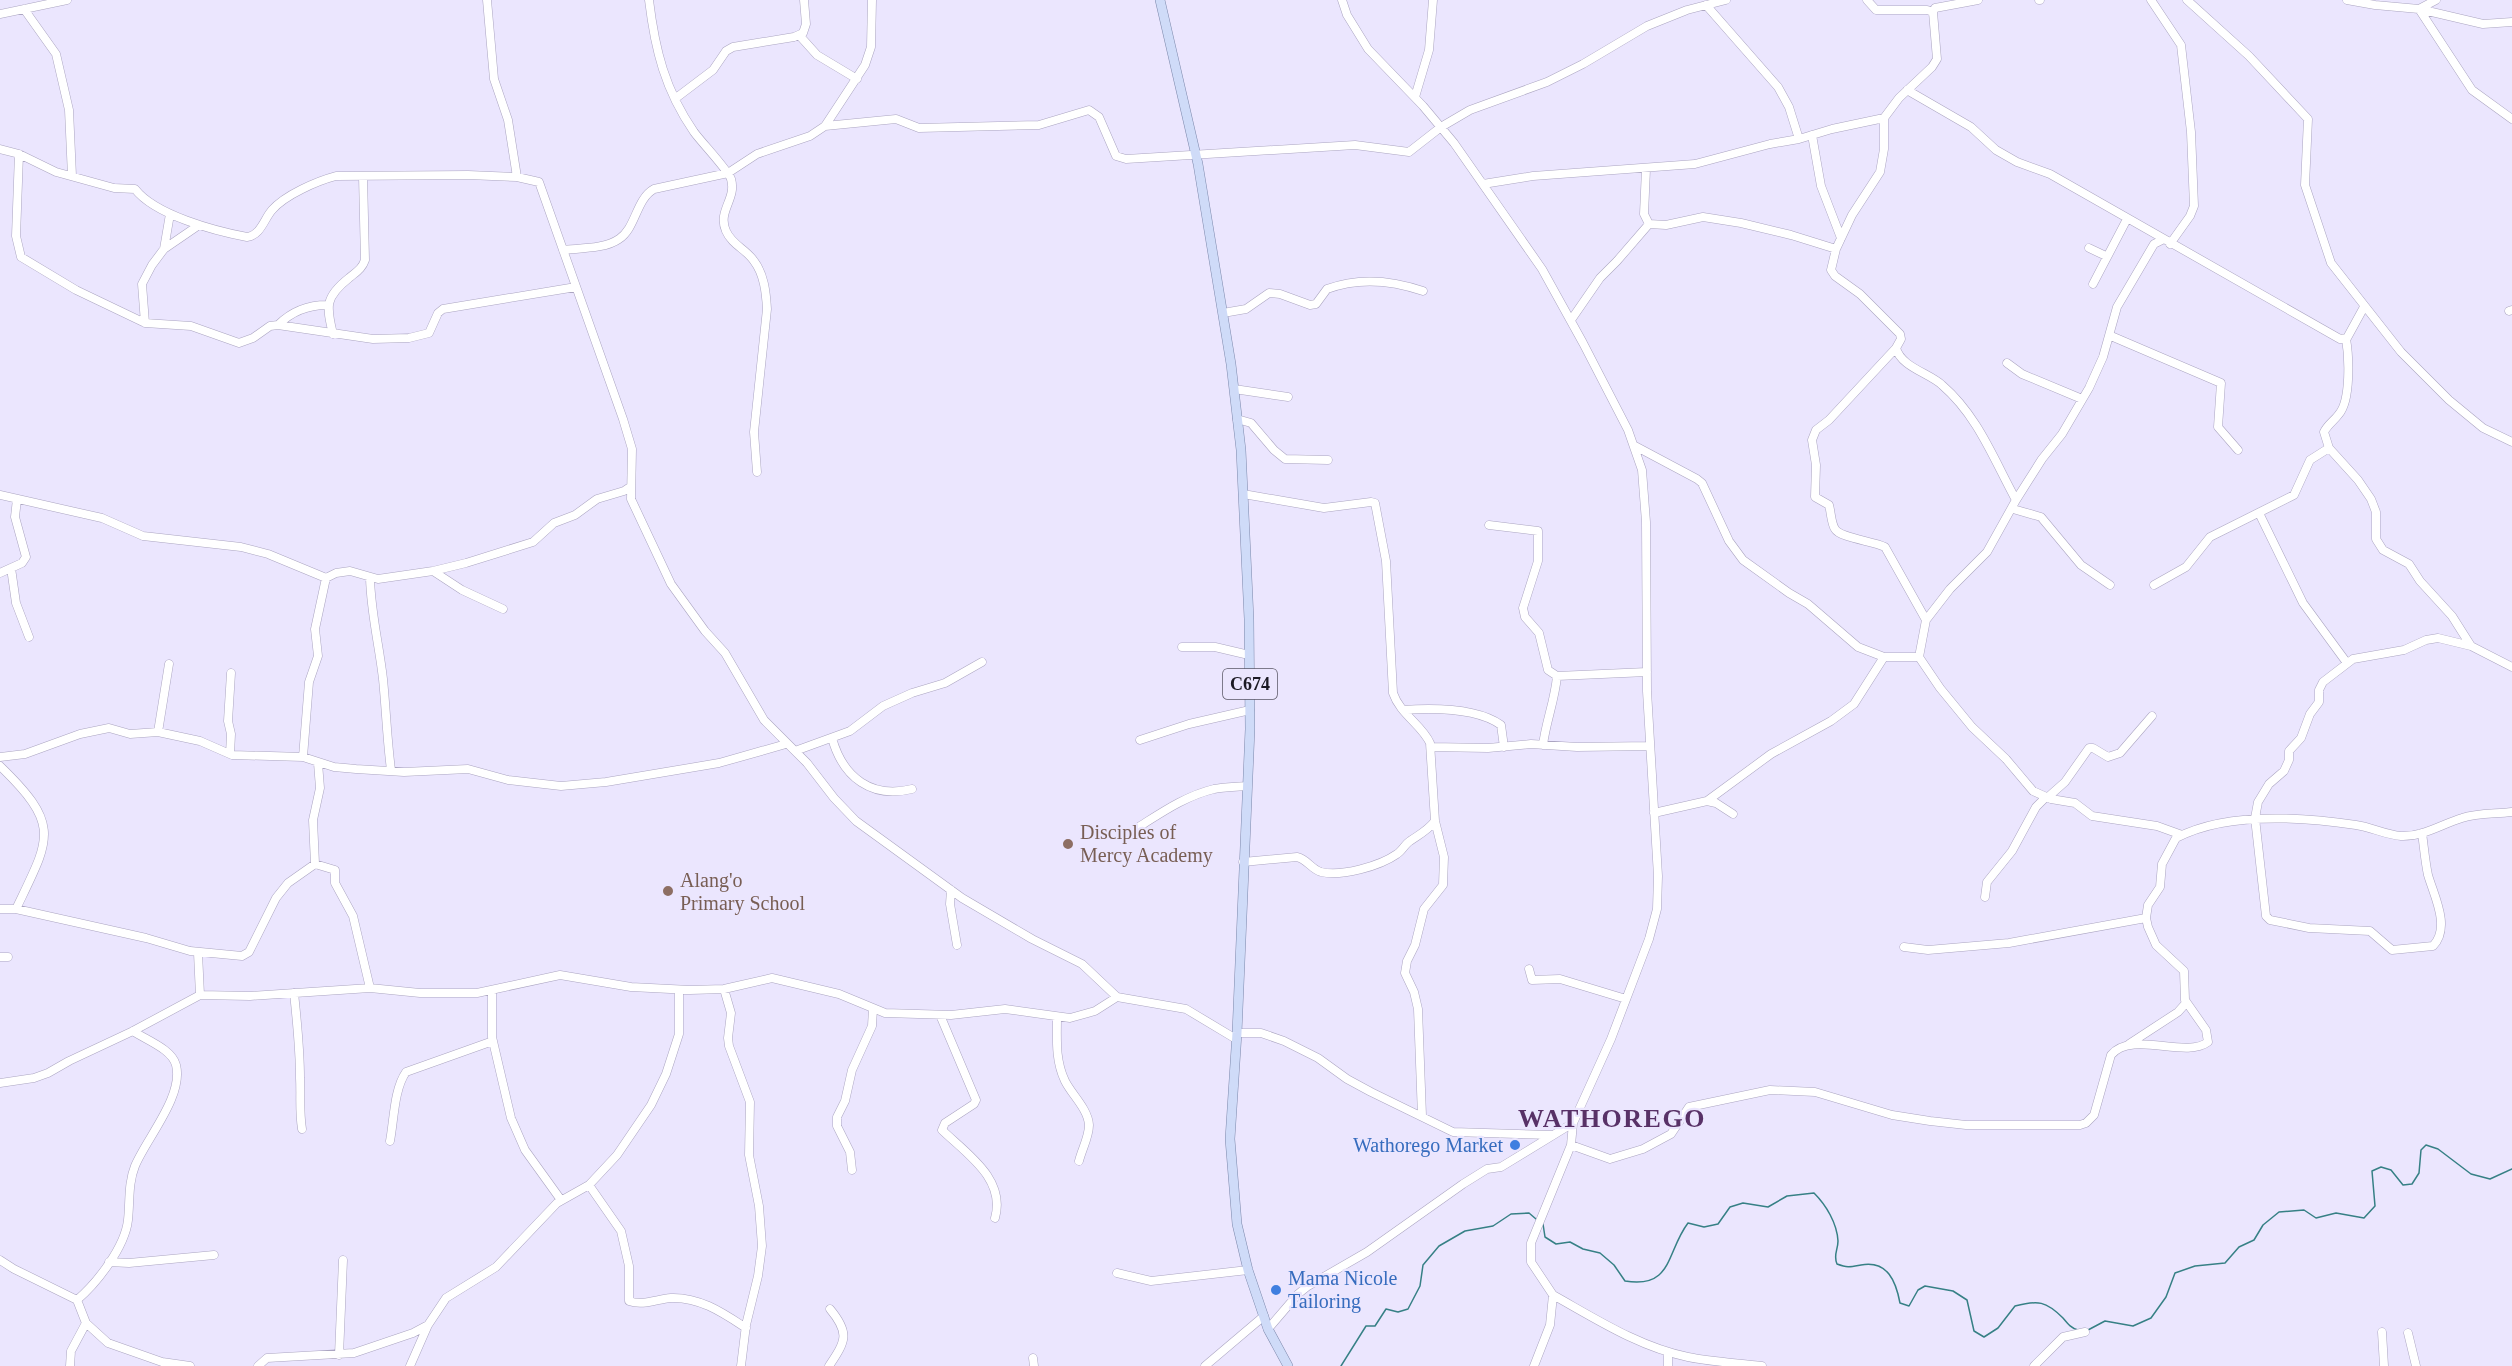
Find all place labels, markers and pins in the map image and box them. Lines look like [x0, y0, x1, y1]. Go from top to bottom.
place label: Disciples of Mercy Academy [1080, 821, 1213, 867]
marker: Disciples of Mercy Academy [1061, 837, 1075, 851]
place label: Alang'o Primary School [680, 869, 805, 915]
marker: Alang'o Primary School [661, 884, 675, 898]
place label: Wathorego Market [1353, 1134, 1503, 1157]
marker: Wathorego Market [1508, 1138, 1522, 1152]
place label: Mama Nicole Tailoring [1288, 1267, 1398, 1313]
marker: Mama Nicole Tailoring [1269, 1283, 1283, 1297]

